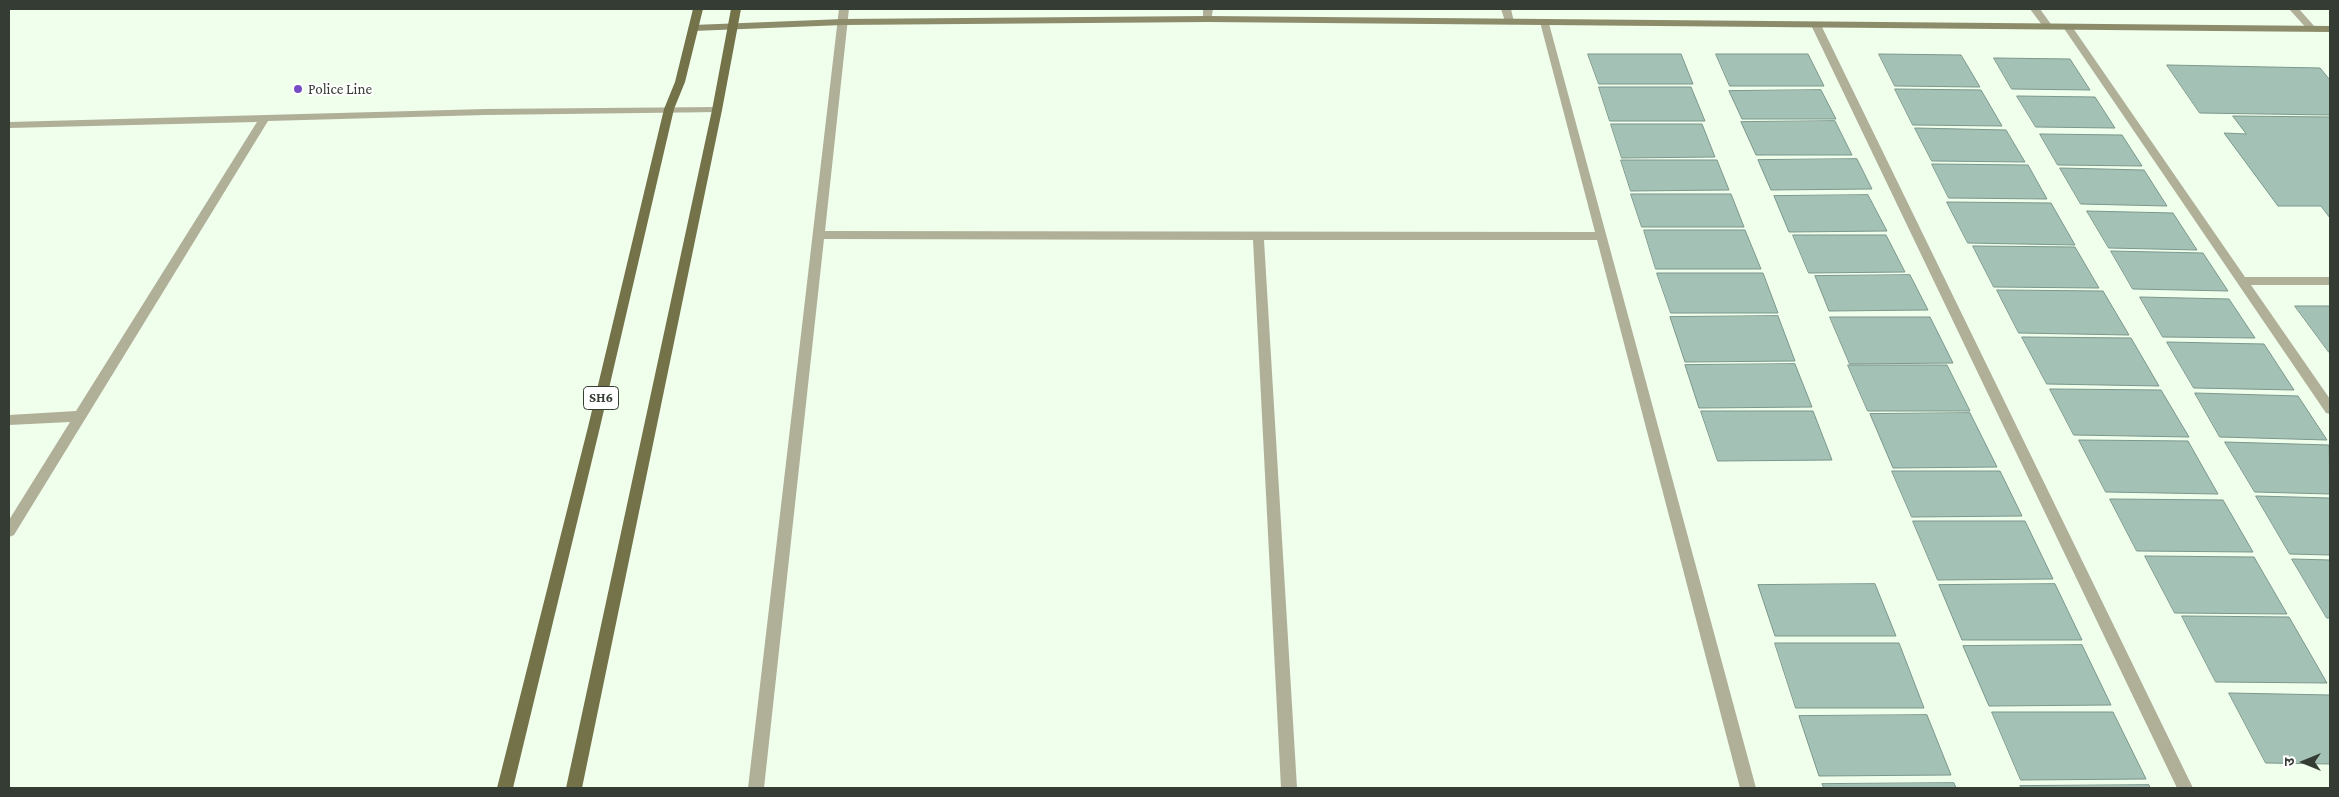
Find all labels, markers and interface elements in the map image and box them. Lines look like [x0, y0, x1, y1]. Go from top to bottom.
place label: Police Line [308, 80, 372, 98]
marker: Police Line [292, 83, 304, 95]
road number: SH6 [584, 386, 618, 409]
north arrow [2279, 737, 2329, 787]
text: उ [2281, 758, 2297, 766]

